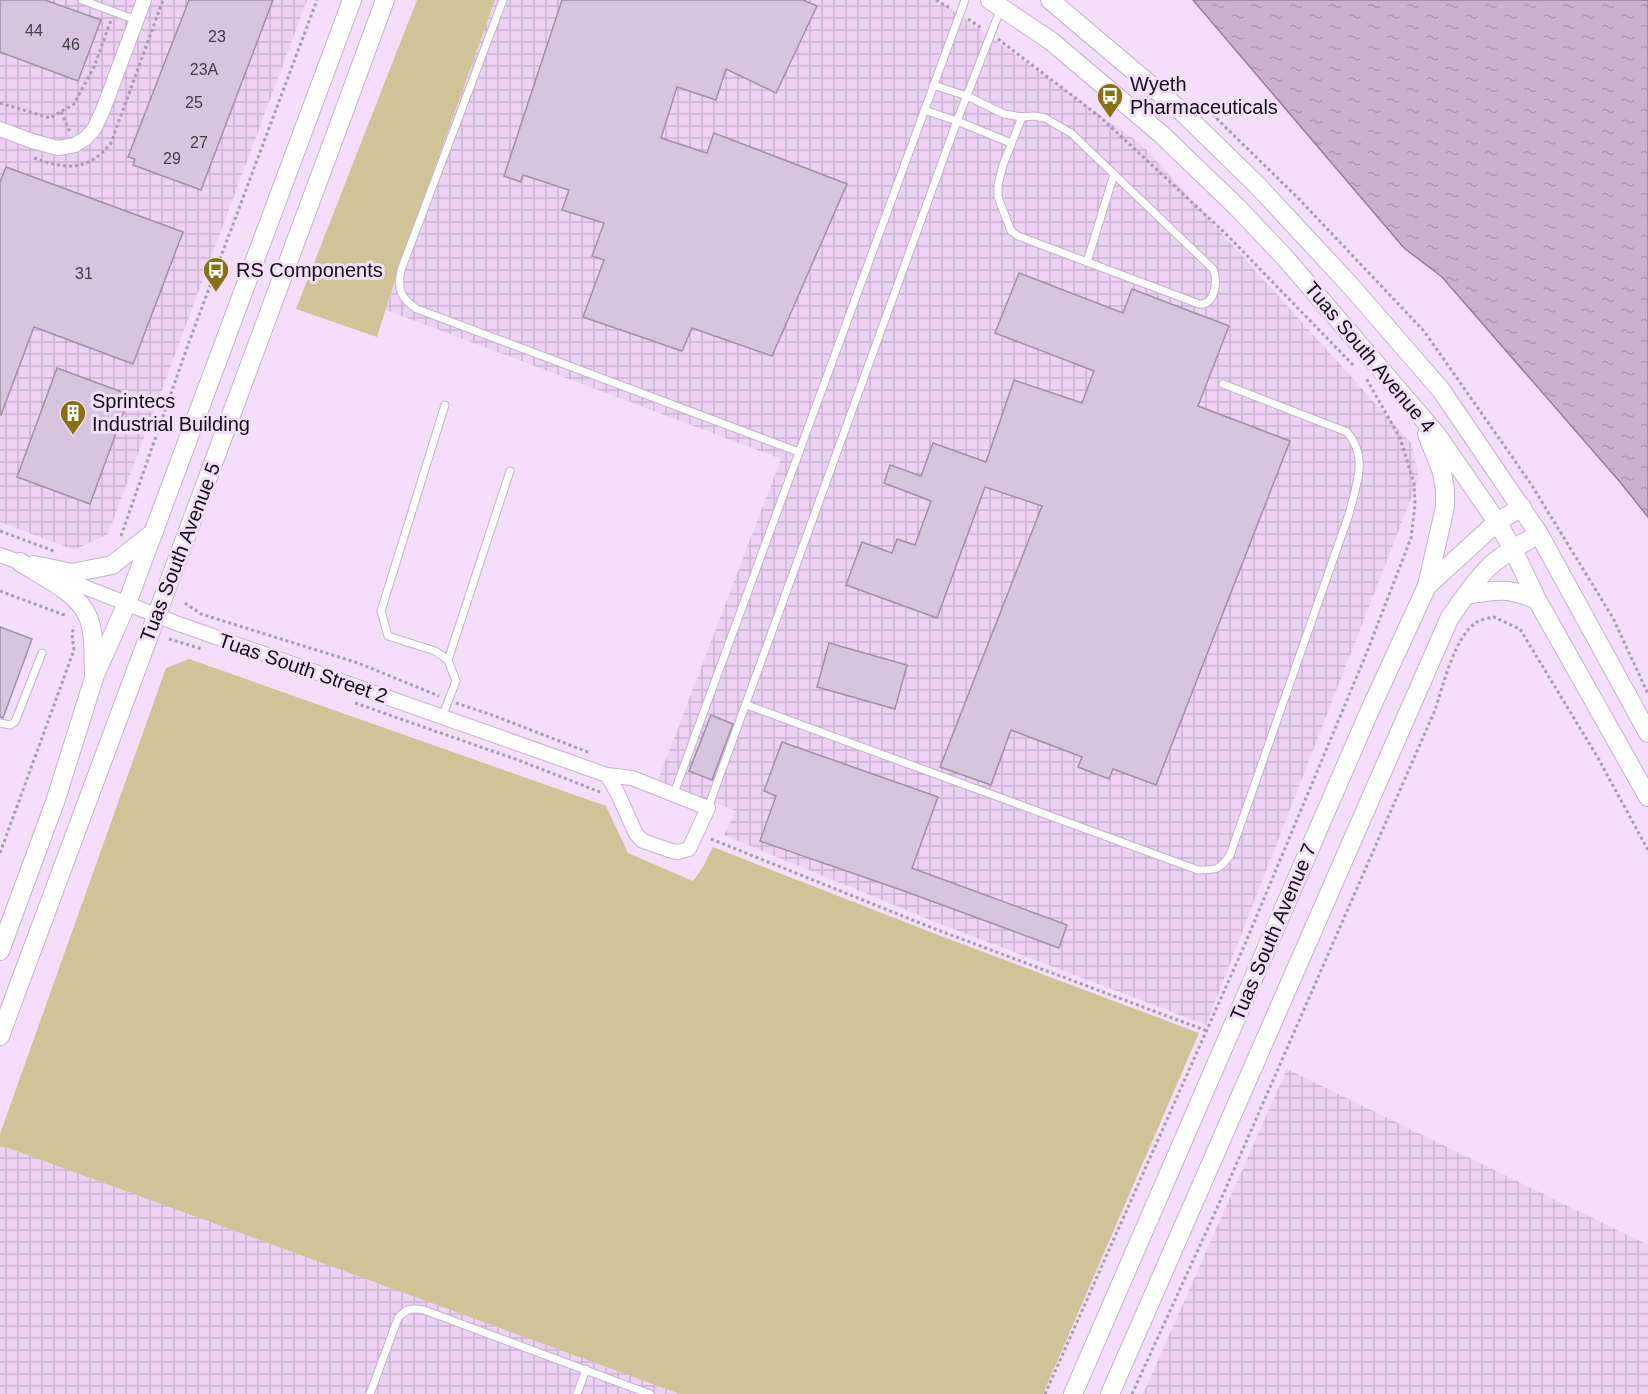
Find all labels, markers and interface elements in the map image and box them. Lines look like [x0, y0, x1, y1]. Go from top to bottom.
house number: 44 [25, 22, 43, 39]
house number: 23 [208, 28, 226, 45]
house number: 46 [62, 36, 80, 53]
house number: 23A [190, 61, 219, 78]
place label: Wyeth Pharmaceuticals [1130, 73, 1278, 118]
bus stop icon: Wyeth Pharmaceuticals [1095, 81, 1125, 119]
house number: 25 [185, 94, 203, 111]
house number: 27 [190, 134, 208, 151]
house number: 29 [163, 150, 181, 167]
bus stop icon: RS Components [201, 255, 231, 293]
place label: RS Components [236, 259, 383, 281]
house number: 31 [75, 265, 93, 282]
street label: Tuas South Avenue 4 [1300, 277, 1440, 437]
place label: Sprintecs Industrial Building [92, 390, 250, 435]
building icon: Sprintecs Industrial Building [58, 398, 88, 436]
street label: Tuas South Avenue 5 [136, 459, 224, 645]
street label: Tuas South Street 2 [216, 629, 390, 707]
street label: Tuas South Avenue 7 [1226, 840, 1320, 1024]

